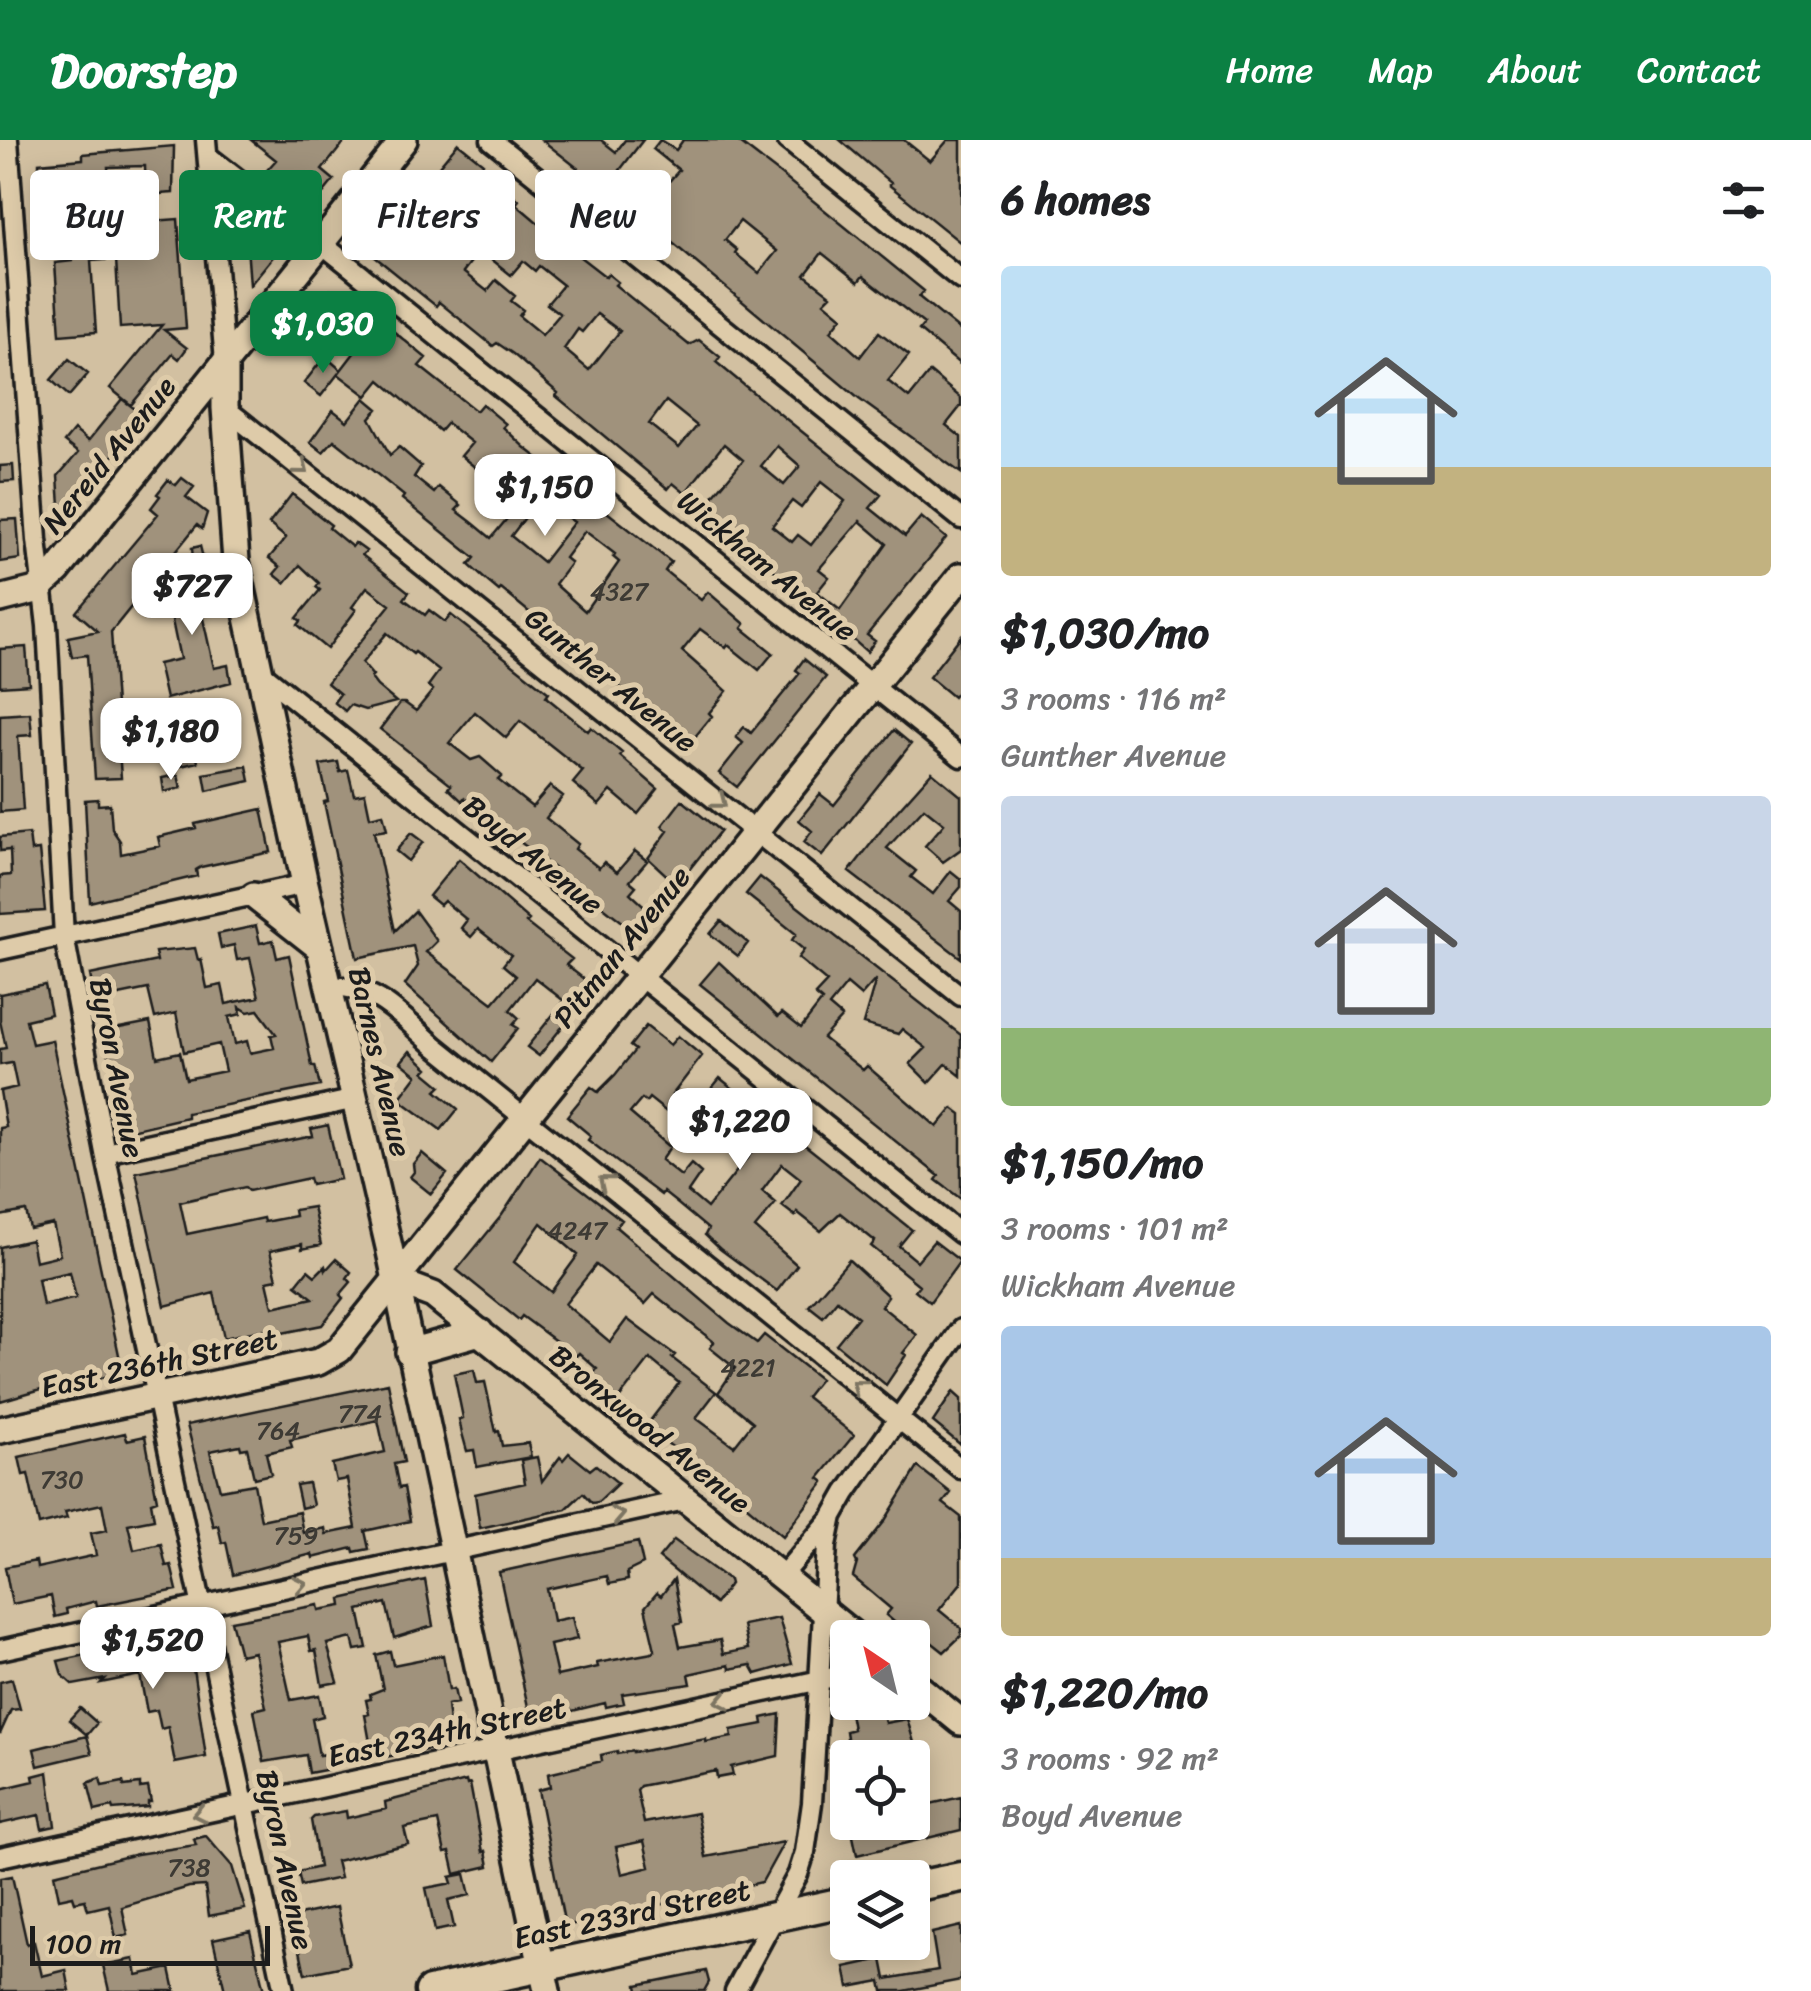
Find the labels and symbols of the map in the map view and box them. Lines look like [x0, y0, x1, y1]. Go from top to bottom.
pin: $1,030 [242, 291, 404, 376]
street label: Nereid Avenue [28, 364, 190, 546]
pin: $1,150 [464, 454, 626, 539]
one-way arrow [290, 456, 308, 474]
street label: Wickham Avenue [665, 476, 869, 656]
pin: $727 [133, 553, 251, 638]
house number: 4327 [590, 569, 650, 614]
street label: Gunther Avenue [512, 593, 710, 767]
pin: $1,180 [90, 698, 252, 783]
street label: Boyd Avenue [450, 781, 616, 929]
one-way arrow [708, 790, 726, 808]
street label: Pitman Avenue [539, 853, 705, 1041]
street label: Barnes Avenue [332, 962, 428, 1162]
street label: Byron Avenue [73, 973, 161, 1163]
pin: $1,220 [659, 1088, 821, 1173]
one-way arrow [598, 1176, 616, 1194]
house number: 4247 [547, 1208, 609, 1253]
street label: East 236th Street [35, 1312, 283, 1414]
street label: Bronxwood Avenue [537, 1330, 763, 1528]
house number: 4221 [720, 1345, 776, 1390]
one-way arrow [851, 1380, 869, 1398]
house number: 774 [338, 1391, 382, 1436]
house number: 764 [256, 1408, 300, 1453]
house number: 730 [40, 1457, 84, 1502]
one-way arrow [609, 1506, 626, 1527]
house number: 759 [274, 1513, 318, 1558]
one-way arrow [292, 1575, 309, 1596]
pin: $1,520 [72, 1607, 234, 1692]
north arrow [830, 1620, 930, 1720]
street label: East 234th Street [323, 1680, 571, 1784]
one-way arrow [714, 1689, 731, 1710]
street label: Byron Avenue [240, 1765, 330, 1955]
one-way arrow [191, 1802, 208, 1823]
house number: 738 [167, 1845, 211, 1890]
street label: East 233rd Street [509, 1863, 755, 1965]
scale bar [30, 1921, 270, 1966]

